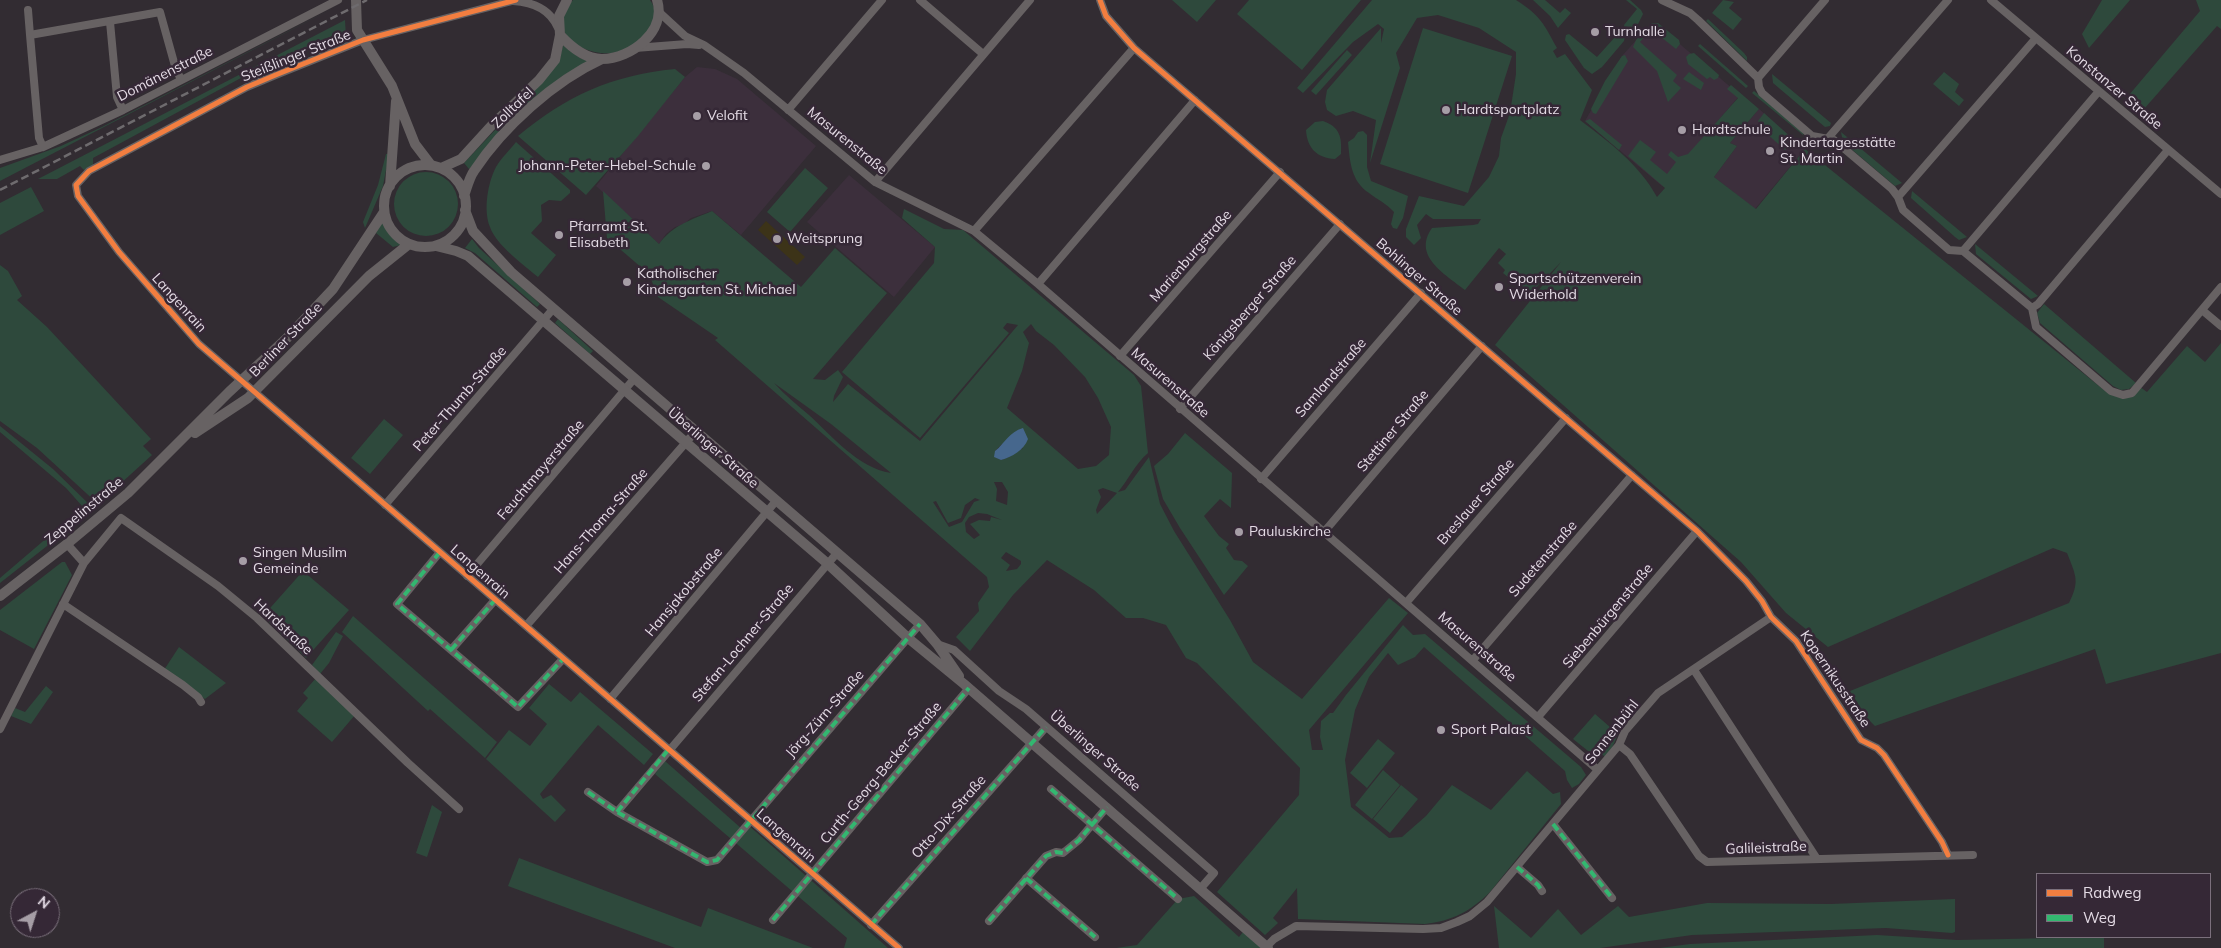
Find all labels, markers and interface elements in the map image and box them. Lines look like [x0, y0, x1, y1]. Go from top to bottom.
place label: Turnhalle [1605, 24, 1665, 40]
street label: Steißlinger Straße [239, 26, 353, 86]
marker: Turnhalle [1589, 26, 1601, 38]
street label: Domänenstraße [114, 43, 216, 105]
street label: Konstanzer Straße [2063, 43, 2165, 133]
street label: Zolltafel [489, 84, 537, 132]
place label: Hardtsportplatz [1456, 102, 1559, 118]
street label: Masurenstraße [804, 104, 890, 178]
marker: Hardtsportplatz [1440, 104, 1452, 116]
place label: Velofit [707, 108, 748, 124]
marker: Velofit [691, 110, 703, 122]
place label: Hardtschule [1692, 122, 1771, 138]
marker: Hardtschule [1676, 124, 1688, 136]
place label: Kindertagesstätte St. Martin [1780, 135, 1896, 168]
marker: Kindertagesstätte St. Martin [1764, 145, 1776, 157]
place label: Johann-Peter-Hebel-Schule [518, 158, 696, 174]
marker: Johann-Peter-Hebel-Schule [700, 160, 712, 172]
street label: Marienburgstraße [1147, 207, 1235, 305]
place label: Pfarramt St. Elisabeth [569, 219, 647, 252]
marker: Pfarramt St. Elisabeth [553, 229, 565, 241]
place label: Weitsprung [787, 231, 863, 247]
marker: Weitsprung [771, 233, 783, 245]
street label: Bohlinger Straße [1372, 235, 1466, 319]
street label: Königsberger Straße [1200, 252, 1300, 364]
place label: Katholischer Kindergarten St. Michael [637, 266, 795, 298]
street label: Langenrain [148, 270, 210, 336]
place label: Sportschützenverein Widerhold [1509, 271, 1641, 304]
marker: Katholischer Kindergarten St. Michael [621, 276, 633, 288]
marker: Sportschützenverein Widerhold [1493, 281, 1505, 293]
street label: Berliner Straße [246, 299, 326, 381]
street label: Samlandstraße [1292, 335, 1370, 421]
street label: Peter-Thumb-Straße [410, 343, 510, 455]
street label: Masurenstraße [1128, 345, 1212, 421]
street label: Stettiner Straße [1354, 386, 1432, 476]
street label: Überlinger Straße [664, 404, 762, 492]
street label: Feuchtmayerstraße [494, 416, 588, 524]
street label: Breslauer Straße [1434, 455, 1518, 549]
street label: Hans-Thoma-Straße [551, 465, 651, 577]
street label: Zeppelinstraße [42, 473, 126, 549]
street label: Sudetenstraße [1505, 518, 1581, 600]
place label: Pauluskirche [1249, 524, 1331, 540]
marker: Pauluskirche [1233, 526, 1245, 538]
street label: Langenrain [447, 542, 513, 602]
street label: Hansjakobstraße [642, 544, 726, 640]
place label: Singen Musilm Gemeinde [253, 545, 347, 578]
marker: Singen Musilm Gemeinde [237, 555, 249, 567]
street label: Siebenbürgenstraße [1559, 560, 1657, 672]
street label: Stefan-Lochner-Straße [689, 581, 797, 705]
street label: Hardstraße [250, 596, 316, 658]
street label: Masurenstraße [1435, 609, 1519, 685]
street label: Kopernikusstraße [1796, 627, 1874, 731]
street label: Jörg-Zürn-Straße [782, 667, 868, 761]
street label: Sonnenbühl [1582, 697, 1642, 767]
street label: Curth-Georg-Becker-Straße [817, 699, 945, 847]
street label: Überlinger Straße [1046, 707, 1144, 795]
place label: Sport Palast [1451, 722, 1531, 738]
marker: Sport Palast [1435, 724, 1447, 736]
street label: Otto-Dix-Straße [908, 772, 990, 862]
street label: Langenrain [753, 806, 819, 866]
street label: Galileistraße [1725, 838, 1807, 858]
legend [2036, 873, 2211, 938]
text: Radweg [2083, 883, 2141, 902]
north arrow [10, 888, 60, 938]
text: N [34, 892, 54, 913]
text: Weg [2083, 908, 2116, 927]

